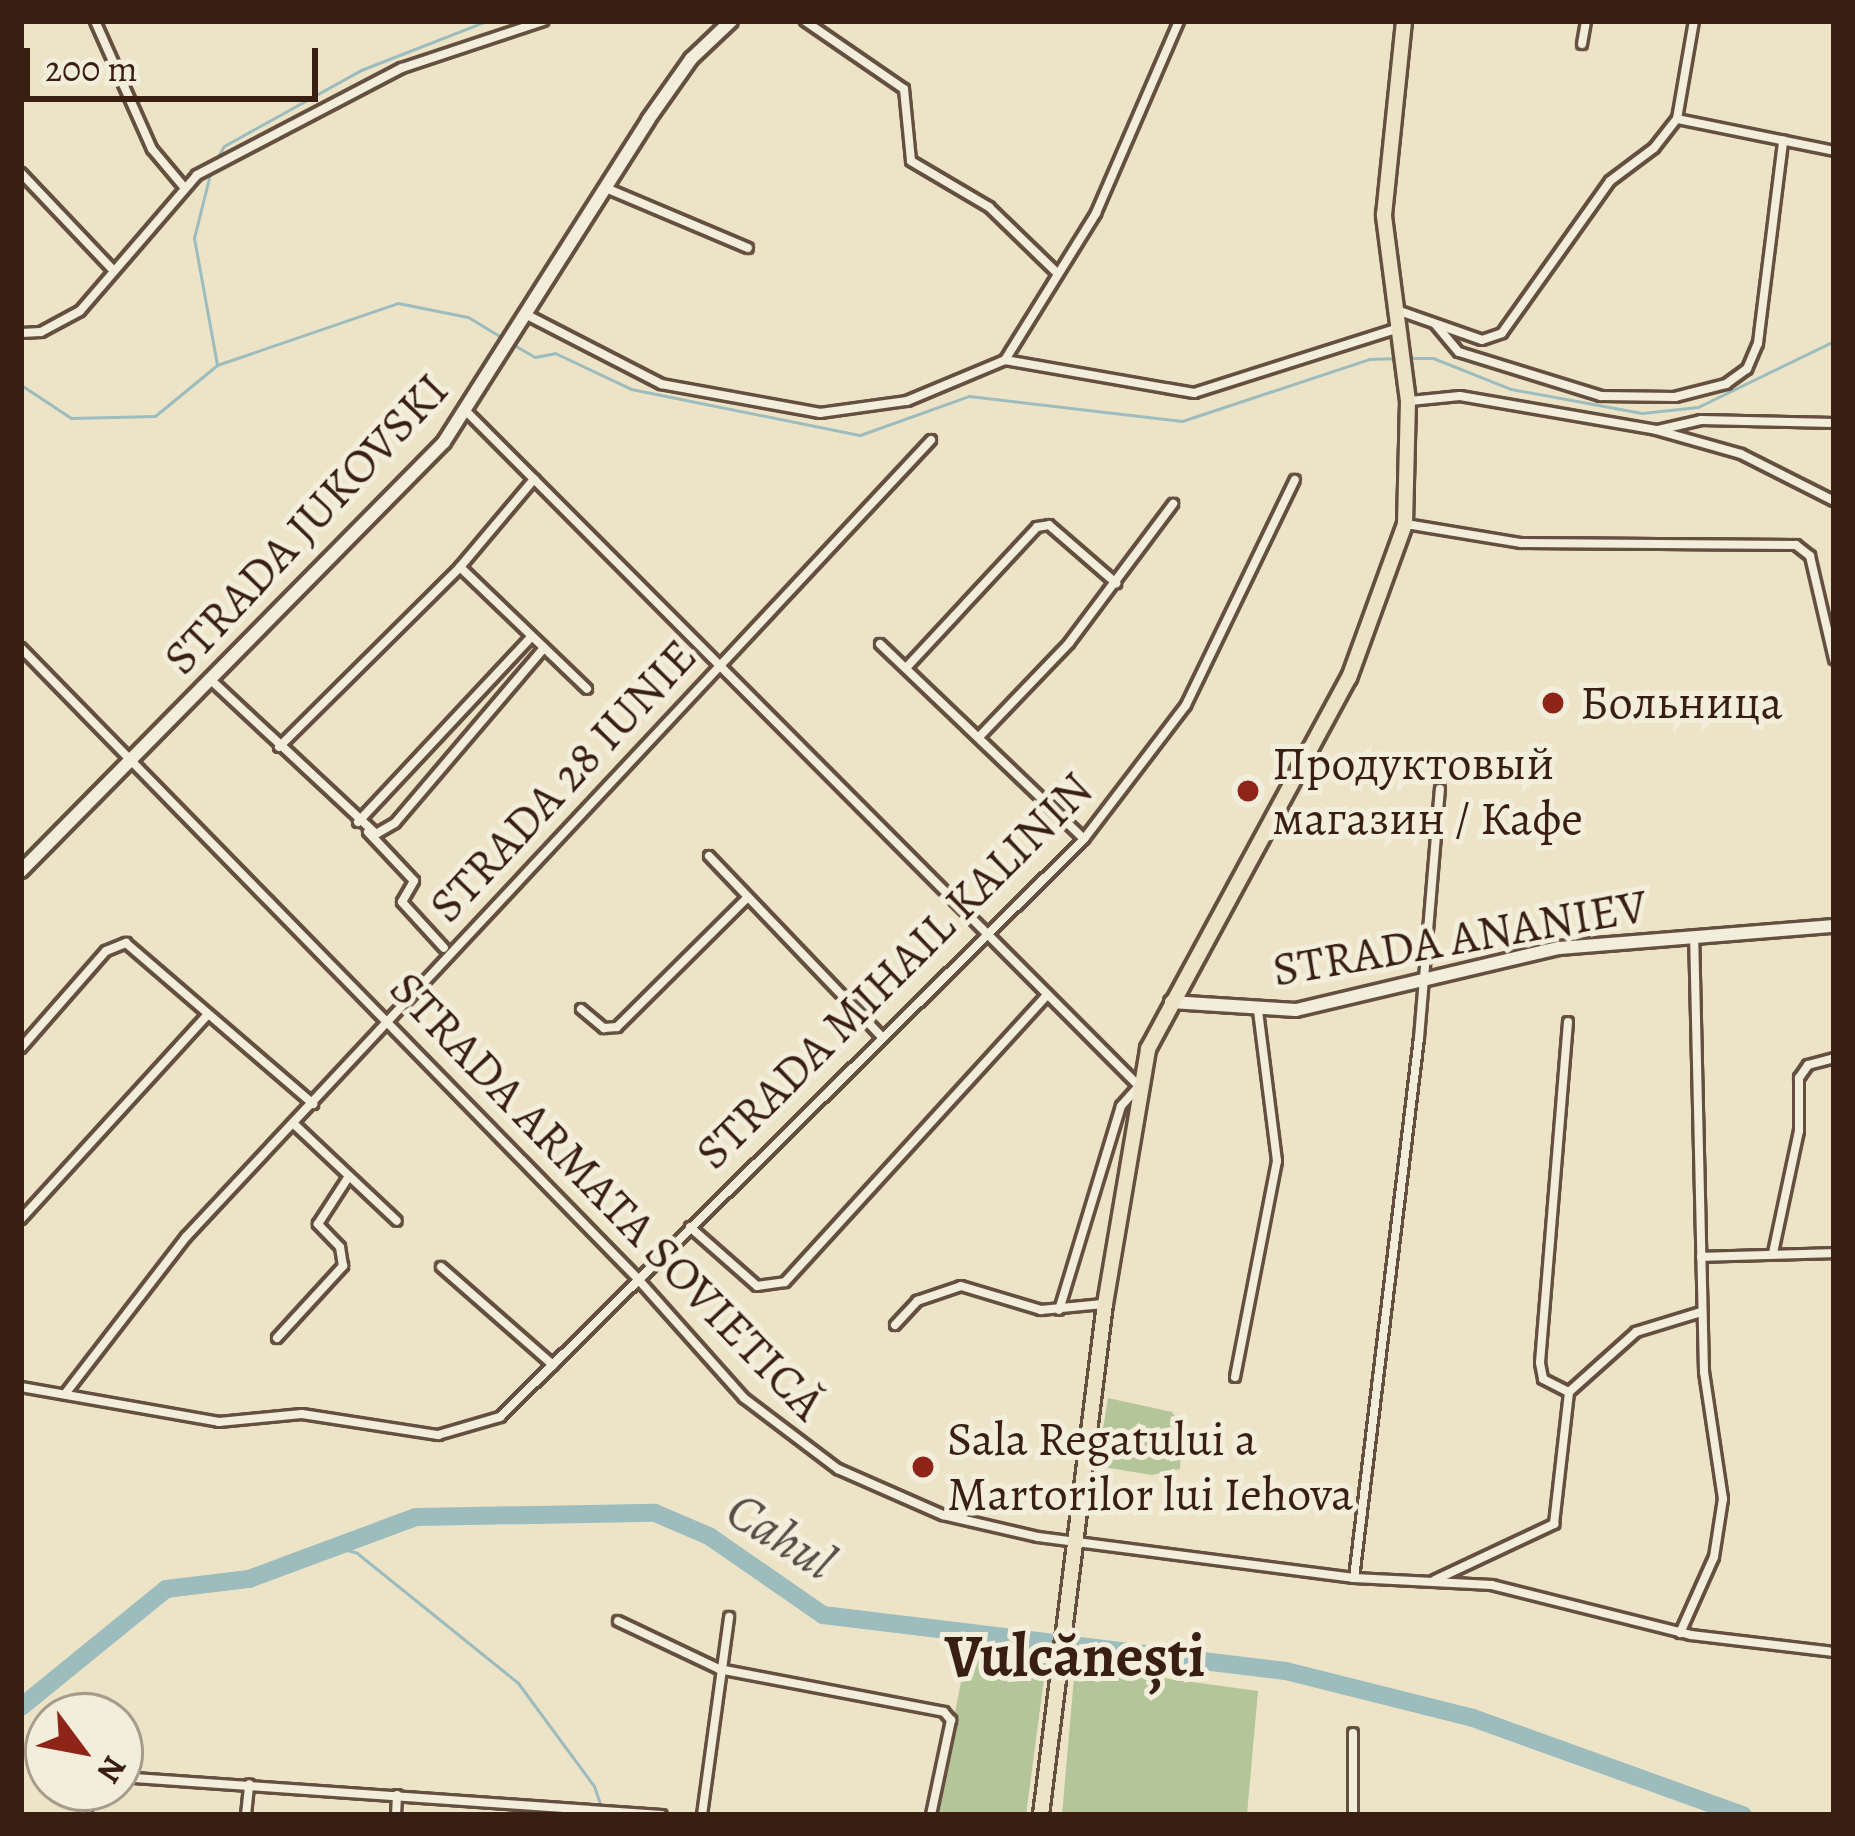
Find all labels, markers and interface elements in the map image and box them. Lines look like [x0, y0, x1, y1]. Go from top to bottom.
scale bar [30, 24, 324, 98]
text: 200 m [45, 44, 138, 93]
street label: STRADA JUKOVSKI [152, 361, 460, 687]
street label: STRADA 28 IUNIE [417, 628, 709, 934]
place label: Больница [1580, 674, 1783, 732]
marker: Больница [1537, 687, 1569, 719]
place label: Продуктовый магазин / Кафе [1272, 734, 1583, 847]
street label: STRADA MIHAIL KALININ [684, 761, 1104, 1181]
marker: Продуктовый магазин / Кафе [1235, 778, 1261, 804]
street label: STRADA ANANIEV [1268, 877, 1652, 999]
street label: STRADA ARMATA SOVIETICĂ [378, 960, 836, 1432]
place label: Sala Regatului a Martorilor lui Iehova [947, 1410, 1353, 1523]
marker: Sala Regatului a Martorilor lui Iehova [910, 1454, 936, 1480]
water label: Cahul [716, 1479, 846, 1593]
district label: Vulcănești [945, 1620, 1205, 1692]
north arrow [24, 1692, 144, 1812]
text: N [87, 1748, 138, 1792]

